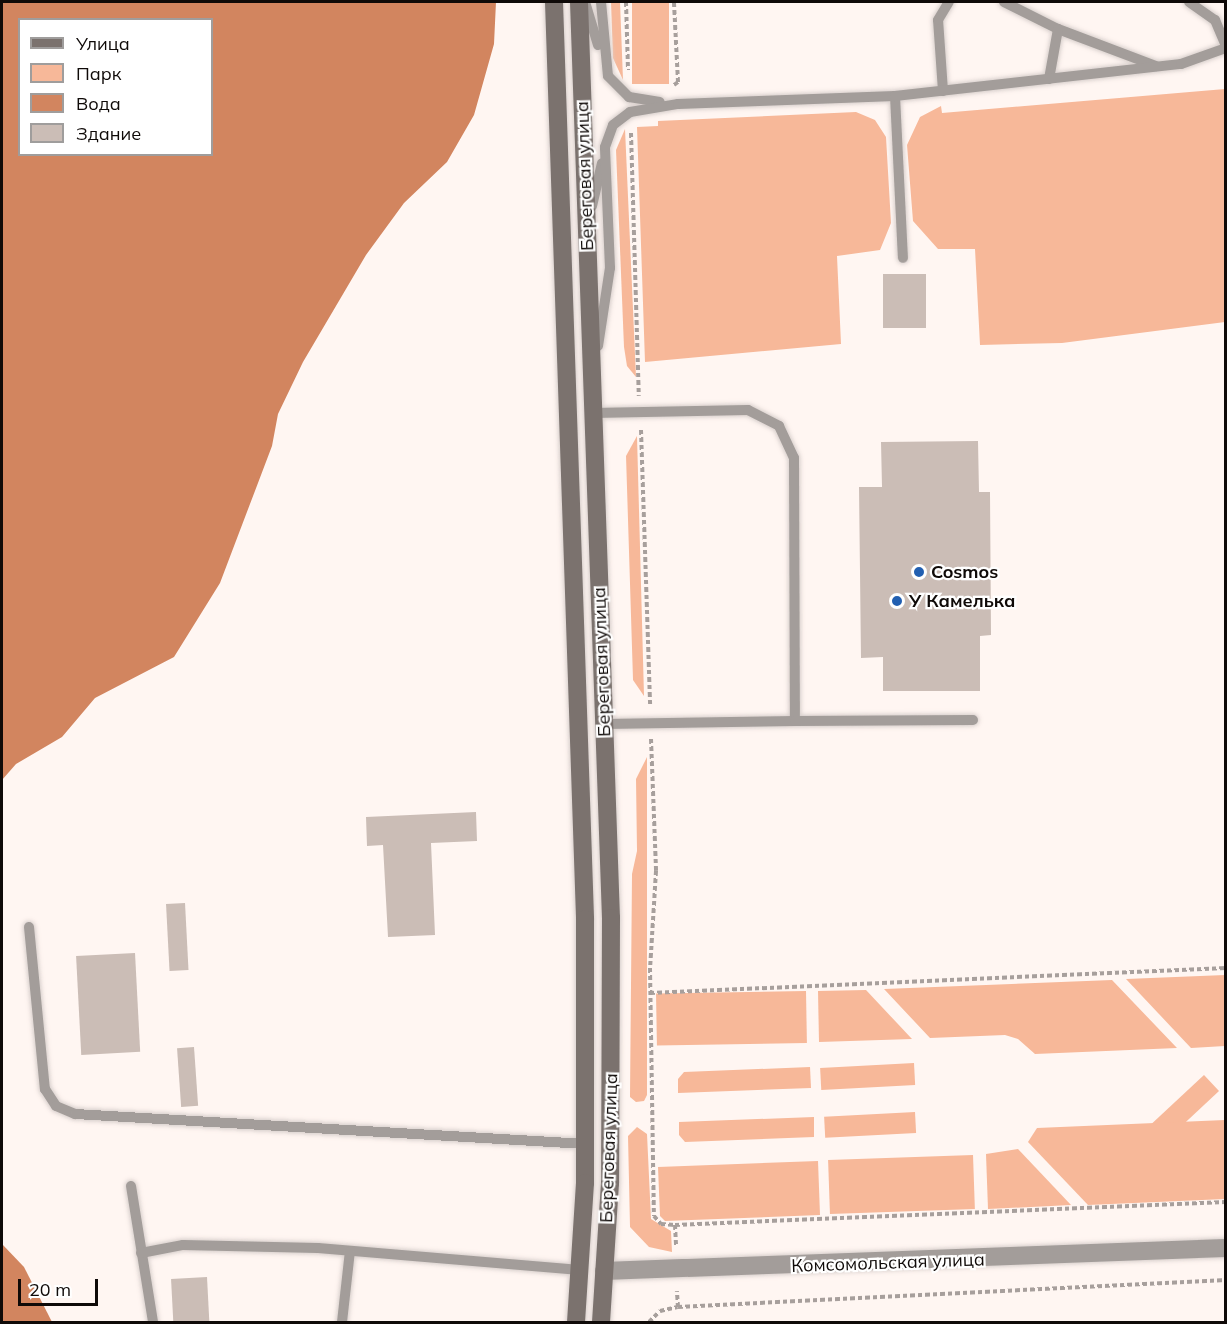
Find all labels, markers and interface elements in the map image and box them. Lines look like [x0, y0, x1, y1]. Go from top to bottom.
legend [18, 18, 213, 156]
text: Улица [76, 32, 130, 55]
text: Парк [76, 62, 121, 85]
text: Вода [76, 92, 121, 115]
street label: Береговая улица [572, 101, 598, 251]
text: Здание [76, 122, 141, 145]
place label: Cosmos [931, 561, 998, 583]
marker: Cosmos [912, 565, 926, 579]
street label: Береговая улица [589, 587, 615, 737]
place label: У Камелька [909, 590, 1015, 612]
marker: У Камелька [890, 594, 904, 608]
street label: Береговая улица [596, 1073, 622, 1223]
street label: Комсомольская улица [791, 1249, 985, 1277]
scale bar [21, 1267, 100, 1305]
text: 20 m [29, 1278, 71, 1301]

